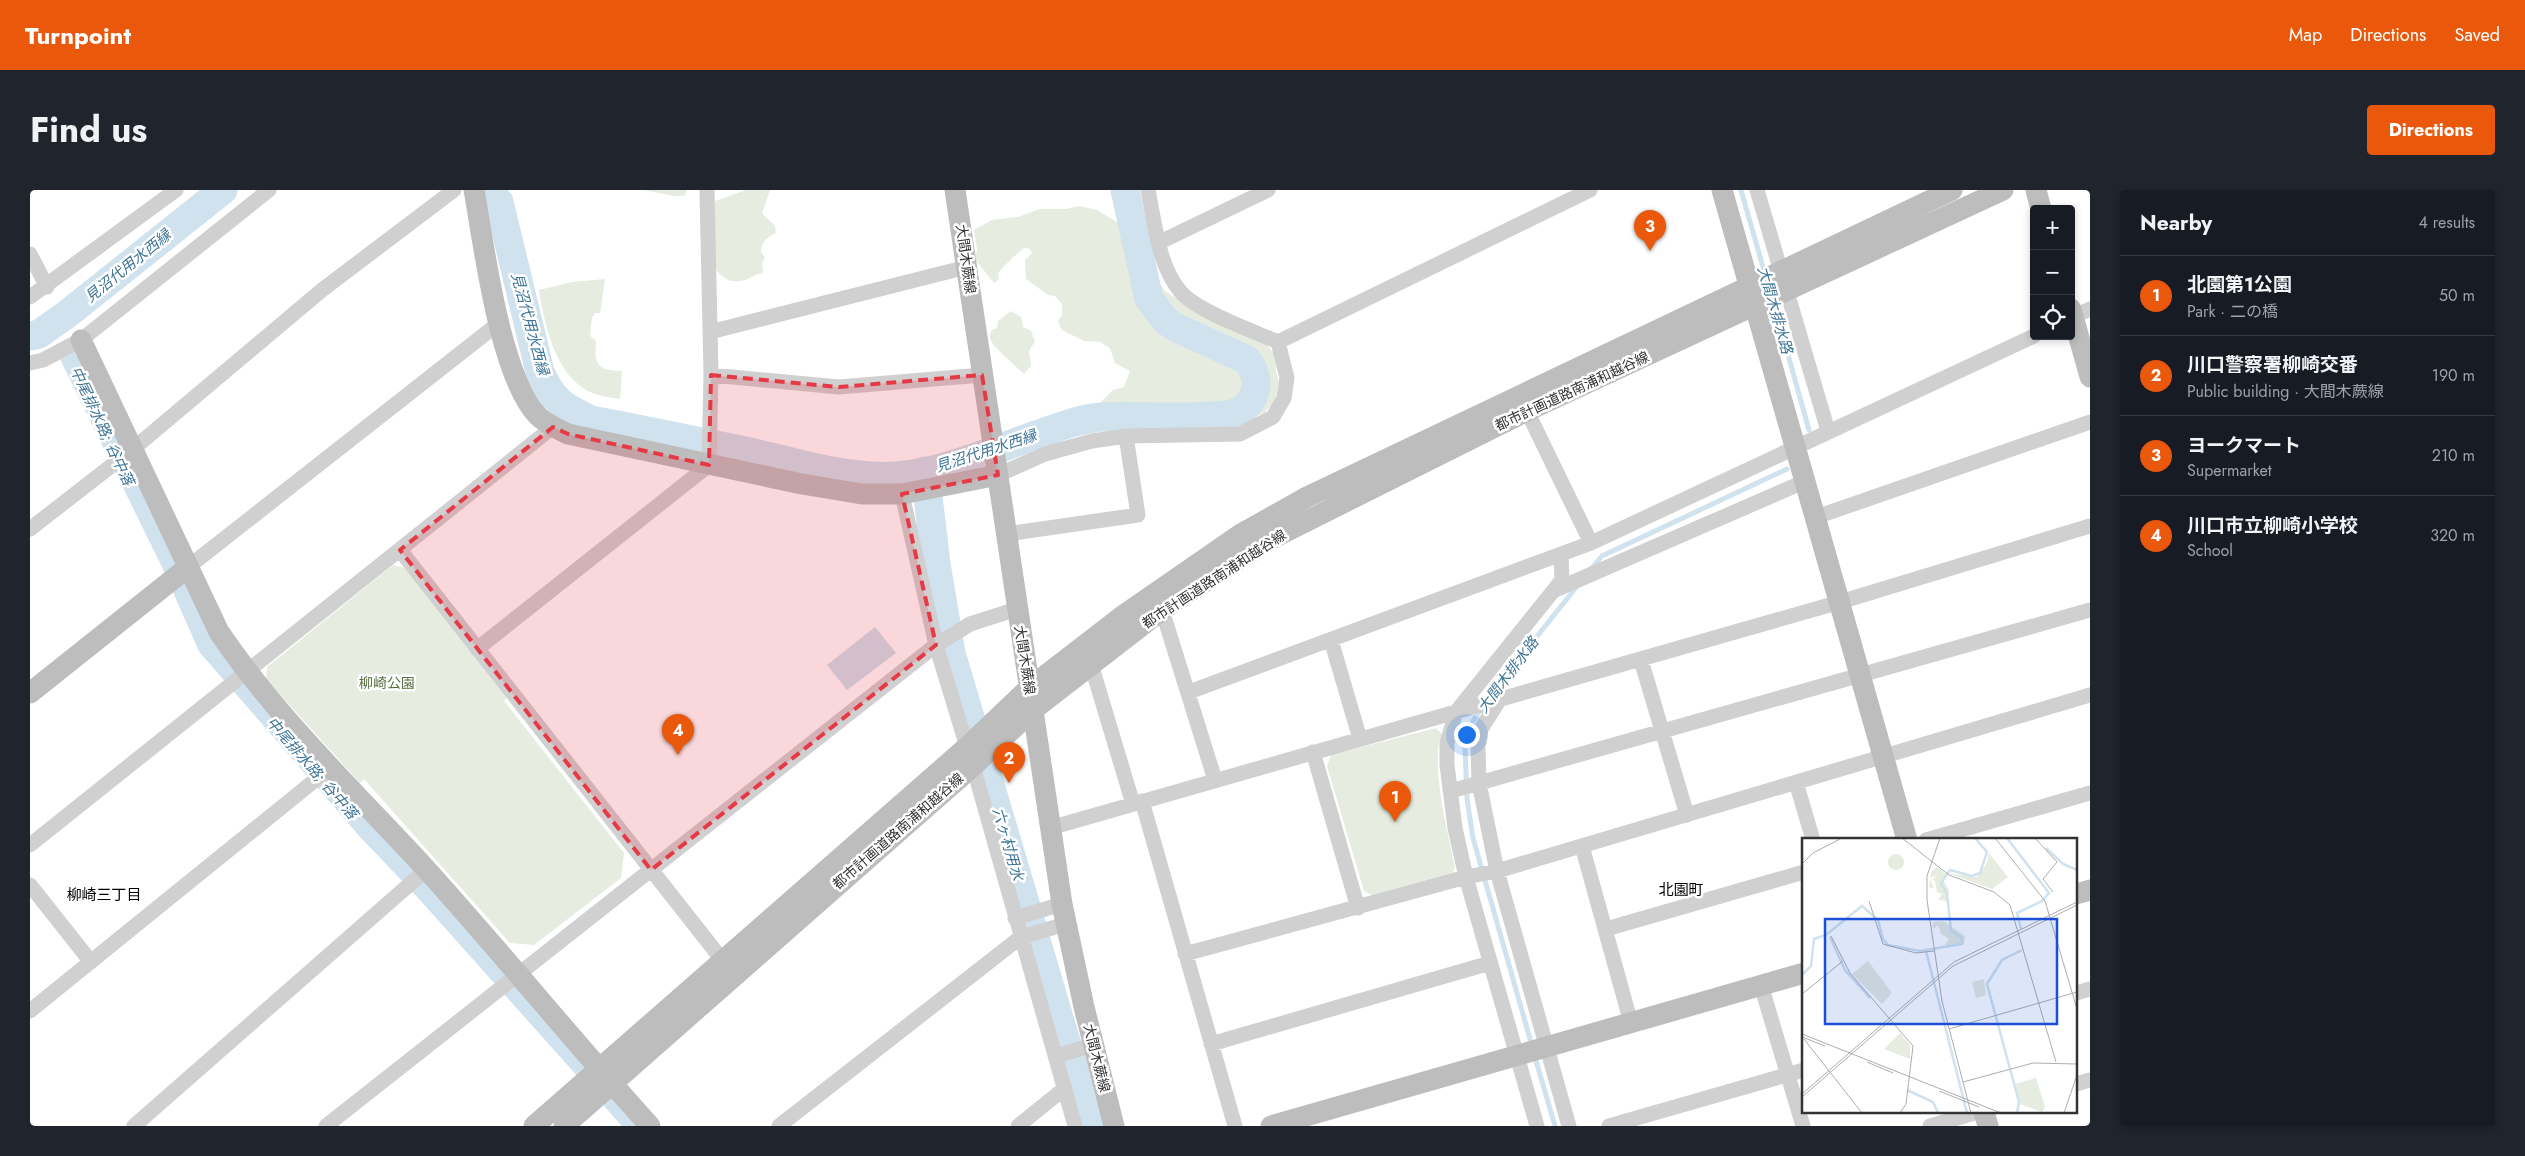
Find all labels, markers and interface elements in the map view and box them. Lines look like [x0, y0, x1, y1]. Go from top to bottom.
text: Turnpoint [25, 18, 131, 53]
text: Map [2289, 22, 2322, 48]
text: Directions [2350, 22, 2426, 48]
text: Saved [2454, 22, 2500, 48]
text: Find us [30, 105, 147, 155]
button: Directions [2367, 105, 2495, 155]
map controls [2030, 205, 2075, 340]
button: + [2030, 205, 2075, 250]
text: Nearby [2140, 208, 2212, 238]
pin: 3 [1634, 210, 1666, 251]
text: 4 results [2419, 211, 2475, 234]
water label: 見沼代用水西縁 [80, 223, 177, 308]
street label: 大間木蕨線 [951, 223, 981, 295]
button: − [2030, 250, 2075, 295]
water label: 大間木排水路 [1752, 264, 1799, 358]
water label: 見沼代用水西縁 [506, 270, 555, 379]
text: 北園第1公園 [2187, 271, 2292, 298]
text: 1 [2152, 284, 2160, 307]
text: 50 m [2439, 284, 2475, 307]
button: locate [2030, 295, 2075, 340]
text: Park · 二の橋 [2187, 300, 2278, 323]
street label: 都市計画道路南浦和越谷線 [1492, 346, 1652, 436]
text: 川口警察署柳崎交番 [2187, 351, 2358, 378]
water label: 中尾排水路; 谷中落 [65, 363, 140, 491]
text: 2 [2151, 364, 2161, 387]
text: 190 m [2432, 364, 2475, 387]
text: Public building · 大間木蕨線 [2187, 380, 2384, 403]
water label: 見沼代用水西縁 [933, 424, 1041, 478]
text: ヨークマート [2187, 432, 2301, 459]
text: 3 [2151, 444, 2161, 467]
text: 210 m [2432, 444, 2475, 467]
text: Supermarket [2187, 459, 2272, 482]
text: 川口市立柳崎小学校 [2187, 512, 2358, 539]
text: 4 [2150, 524, 2162, 547]
text: 320 m [2430, 524, 2475, 547]
street label: 都市計画道路南浦和越谷線 [1138, 525, 1290, 633]
text: School [2187, 539, 2233, 562]
street label: 大間木蕨線 [1010, 624, 1040, 696]
water label: 大間木排水路 [1472, 631, 1545, 718]
park label: 柳崎公園 [359, 673, 415, 693]
water label: 中尾排水路; 谷中落 [261, 712, 364, 826]
pin: 4 [662, 714, 694, 755]
your location [1454, 722, 1480, 748]
pin: 2 [993, 742, 1025, 783]
street label: 都市計画道路南浦和越谷線 [828, 768, 968, 894]
pin: 1 [1379, 781, 1411, 822]
water label: 六ヶ村用水 [987, 805, 1029, 885]
inset map [1802, 838, 2078, 1114]
district label: 北園町 [1658, 879, 1704, 901]
district label: 柳崎三丁目 [66, 884, 142, 906]
street label: 大間木蕨線 [1079, 1022, 1115, 1094]

